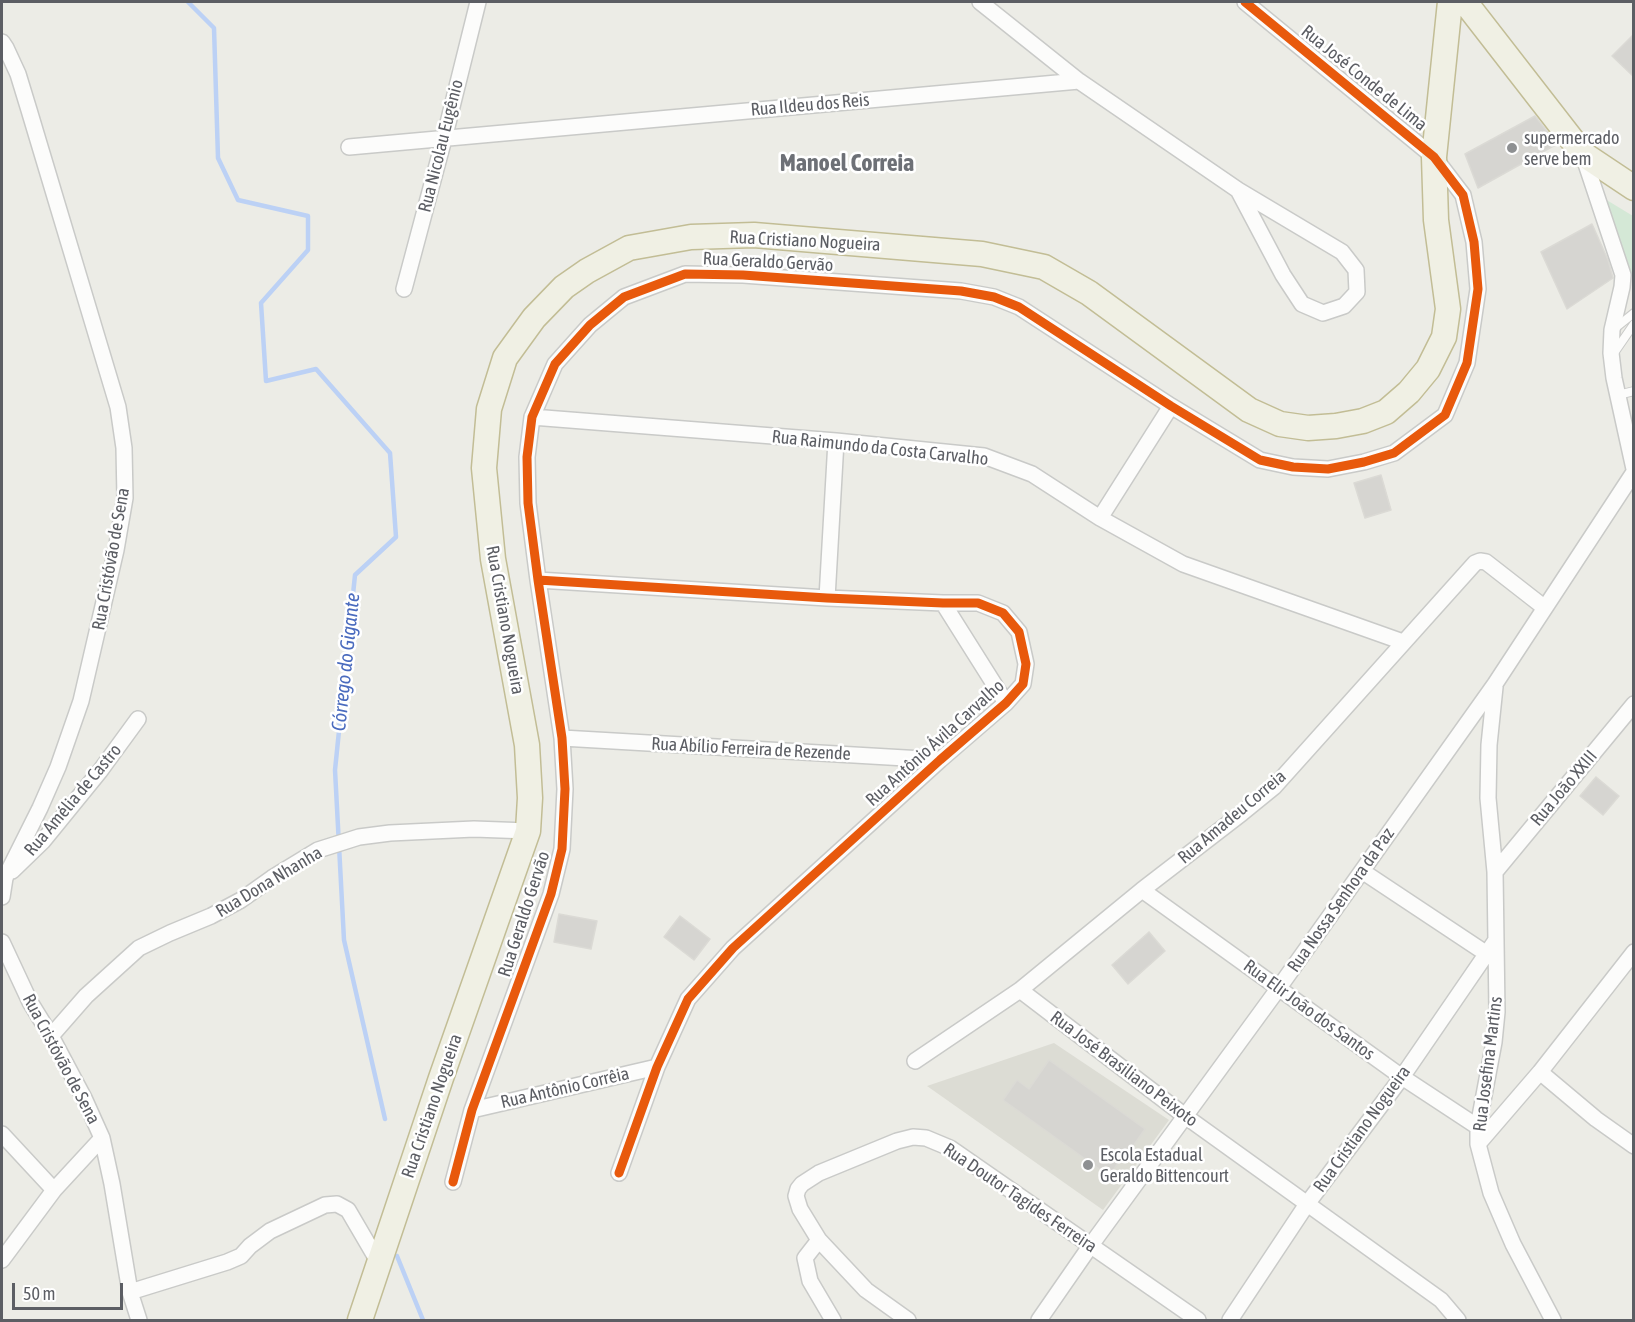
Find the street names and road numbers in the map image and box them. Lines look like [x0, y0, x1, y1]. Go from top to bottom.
street label: Rua José Conde de Lima [1297, 21, 1431, 135]
street label: Rua Nicolau Eugênio [414, 77, 468, 215]
street label: Rua Ildeu dos Reis [750, 89, 870, 121]
street label: Rua Cristiano Nogueira [729, 226, 881, 256]
street label: Rua Geraldo Gervão [702, 248, 834, 276]
street label: Rua Raimundo da Costa Carvalho [771, 426, 989, 470]
street label: Rua Cristóvão de Sena [88, 486, 134, 632]
street label: Rua Cristiano Nogueira [481, 544, 529, 696]
street label: Rua Antônio Ávila Carvalho [861, 675, 1009, 811]
street label: Rua Abílio Ferreira de Rezende [651, 733, 851, 765]
street label: Rua Amélia de Castro [20, 740, 126, 860]
street label: Rua João XXIII [1526, 746, 1602, 830]
street label: Rua Amadeu Correia [1174, 766, 1290, 868]
street label: Rua Nossa Senhora da Paz [1283, 824, 1399, 976]
street label: Rua Dona Nhanha [212, 842, 326, 922]
street label: Rua Geraldo Gervão [494, 849, 554, 979]
street label: Rua Elir João dos Santos [1239, 955, 1379, 1065]
street label: Rua Cristóvão de Sena [18, 990, 104, 1128]
street label: Rua Josefina Martins [1469, 995, 1507, 1133]
street label: Rua José Brasiliano Peixoto [1046, 1007, 1202, 1131]
street label: Rua Cristiano Nogueira [397, 1031, 467, 1181]
street label: Rua Cristiano Nogueira [1309, 1062, 1415, 1196]
street label: Rua Antônio Corrêia [499, 1063, 631, 1113]
street label: Rua Doutor Tagides Ferreira [939, 1139, 1101, 1257]

